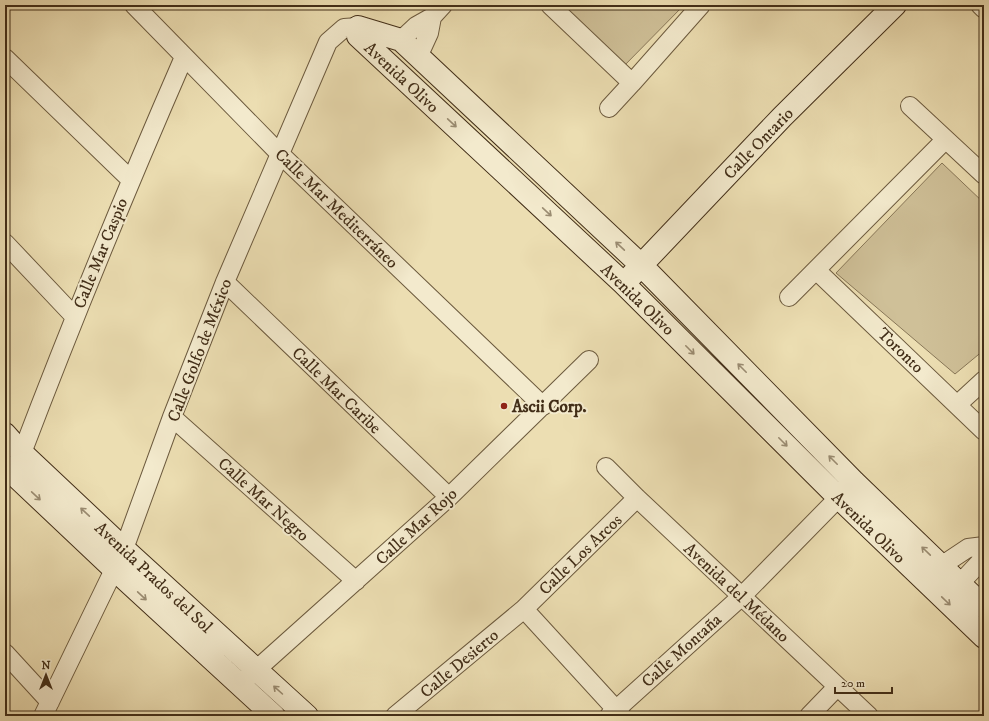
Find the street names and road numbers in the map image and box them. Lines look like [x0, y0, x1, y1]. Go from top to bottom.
street label: Avenida Olivo [359, 37, 443, 118]
street label: Calle Ontario [719, 103, 799, 184]
street label: Calle Mar Mediterráneo [270, 144, 403, 273]
street label: Calle Mar Caspio [69, 195, 133, 312]
street label: Avenida Olivo [596, 259, 679, 341]
street label: Calle Golfo de México [162, 276, 237, 425]
street label: Toronto [872, 323, 928, 378]
street label: Calle Mar Caribe [287, 342, 386, 439]
street label: Calle Mar Negro [213, 453, 314, 547]
street label: Calle Mar Rojo [371, 483, 462, 570]
street label: Avenida Olivo [827, 487, 910, 569]
street label: Calle Los Arcos [534, 509, 627, 600]
street label: Avenida Prados del Sol [90, 517, 217, 638]
street label: Avenida del Médano [679, 538, 794, 647]
street label: Calle Montaña [637, 608, 727, 693]
street label: Calle Desierto [416, 624, 504, 703]

